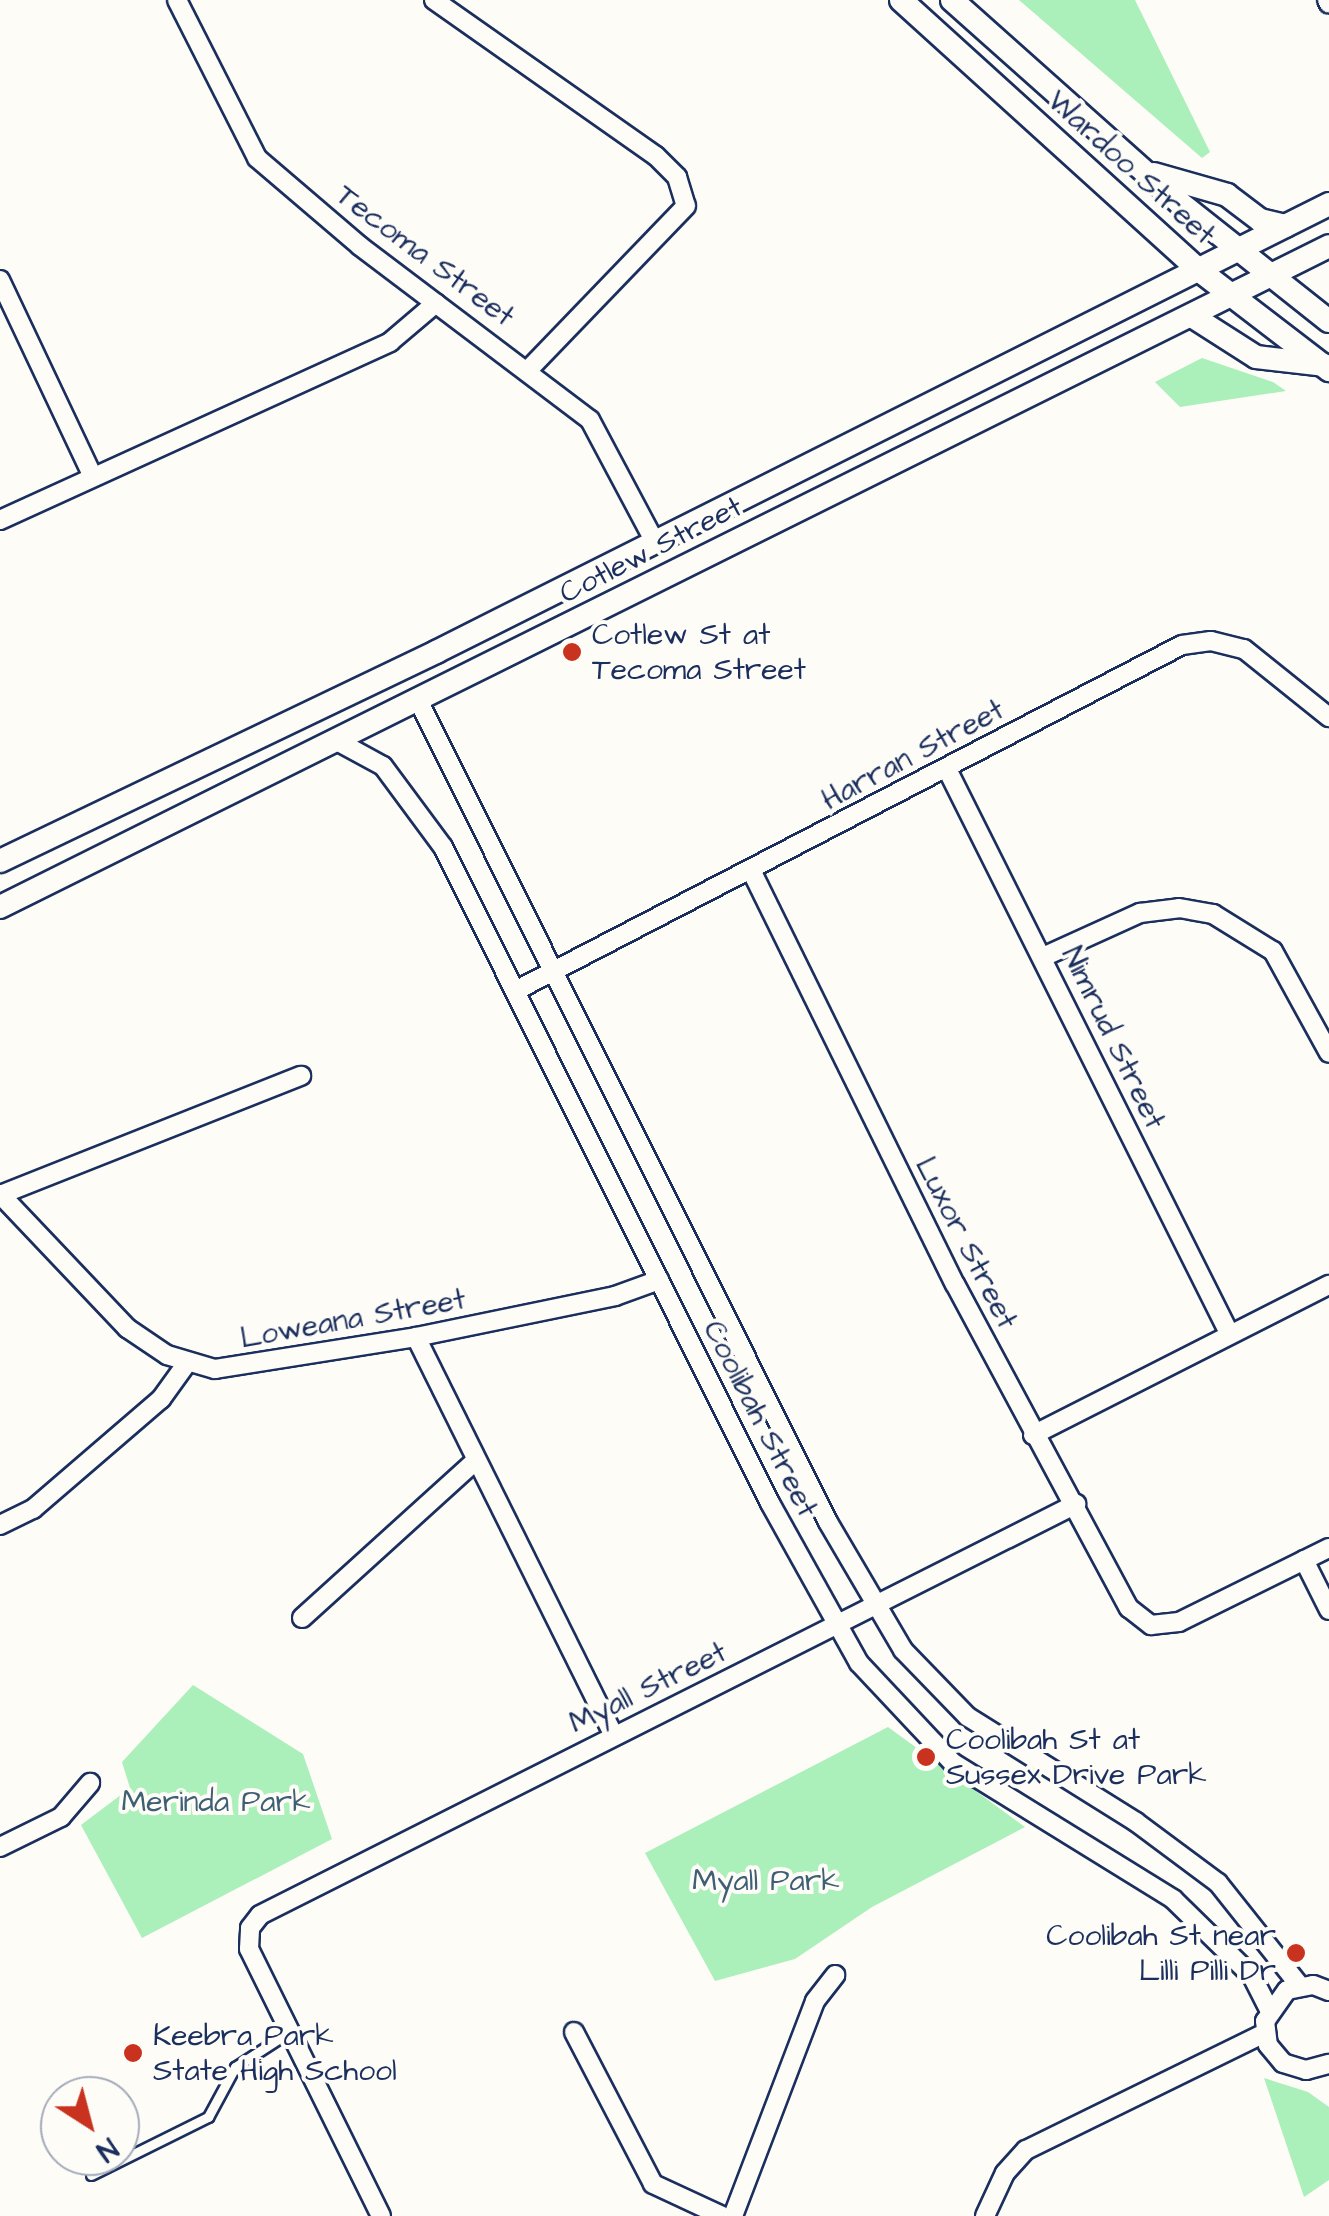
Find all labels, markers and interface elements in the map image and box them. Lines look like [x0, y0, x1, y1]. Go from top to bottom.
street label: Wardoo Street [1040, 83, 1222, 253]
street label: Tecoma Street [329, 177, 521, 335]
street label: Cotlew Street [554, 489, 748, 611]
place label: Cotlew St at Tecoma Street [592, 617, 806, 688]
marker: Cotlew St at Tecoma Street [561, 641, 583, 663]
street label: Harran Street [816, 692, 1010, 818]
street label: Nimrud Street [1053, 941, 1173, 1135]
street label: Luxor Street [907, 1151, 1025, 1335]
street label: Loweana Street [237, 1281, 469, 1357]
street label: Coolibah Street [695, 1315, 825, 1523]
street label: Myall Street [563, 1634, 733, 1742]
place label: Coolibah St at Sussex Drive Park [946, 1722, 1207, 1792]
marker: Coolibah St at Sussex Drive Park [915, 1746, 937, 1768]
park label: Merinda Park [121, 1784, 311, 1820]
park label: Myall Park [692, 1863, 840, 1899]
place label: Coolibah St near Lilli Pilli Dr [1046, 1918, 1276, 1988]
marker: Coolibah St near Lilli Pilli Dr [1285, 1942, 1307, 1964]
place label: Keebra Park State High School [153, 2018, 397, 2088]
marker: Keebra Park State High School [122, 2042, 144, 2064]
north arrow [40, 2076, 140, 2176]
text: N [88, 2128, 125, 2170]

